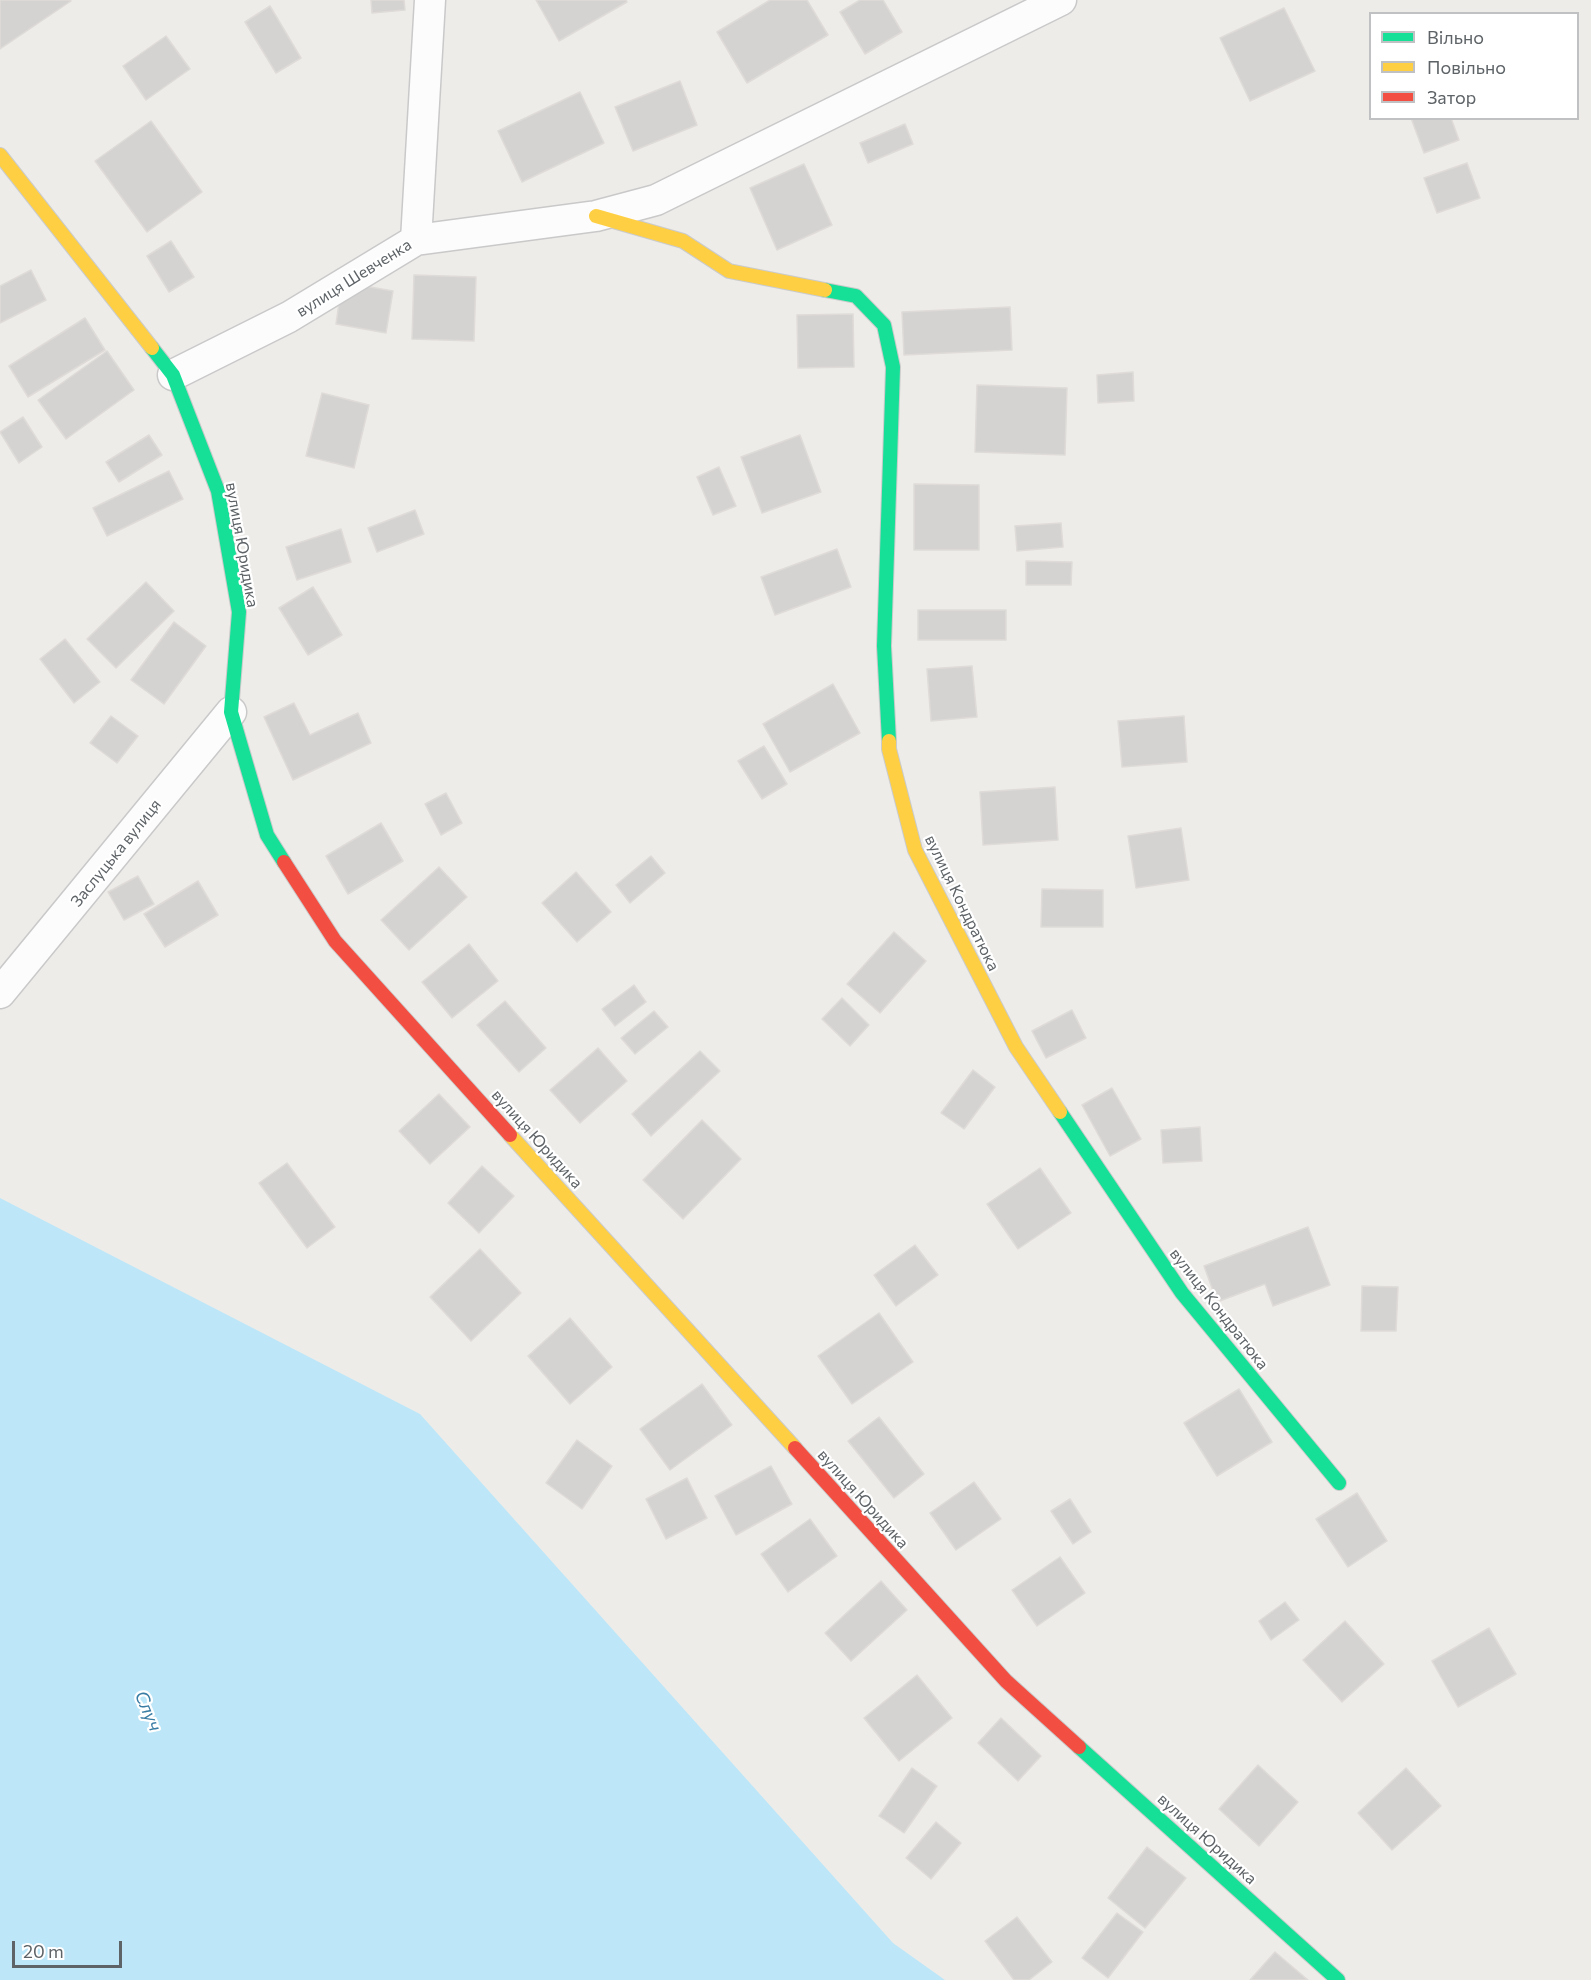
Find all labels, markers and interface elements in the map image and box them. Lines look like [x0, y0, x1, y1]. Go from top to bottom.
legend [1369, 12, 1579, 120]
text: Вільно [1427, 26, 1484, 48]
text: Повільно [1427, 56, 1506, 78]
text: Затор [1427, 86, 1476, 108]
street label: вулиця Шевченка [293, 235, 415, 321]
street label: вулиця Юридика [222, 481, 262, 609]
street label: Заслуцька вулиця [67, 795, 165, 911]
street label: вулиця Кондратюка [921, 832, 1003, 974]
street label: вулиця Юридика [487, 1086, 587, 1192]
street label: вулиця Кондратюка [1166, 1244, 1272, 1374]
street label: вулиця Юридика [813, 1446, 913, 1552]
water label: Случ [130, 1688, 166, 1734]
street label: вулиця Юридика [1154, 1789, 1260, 1889]
scale bar [15, 1929, 124, 1967]
text: 20 m [23, 1940, 64, 1962]

